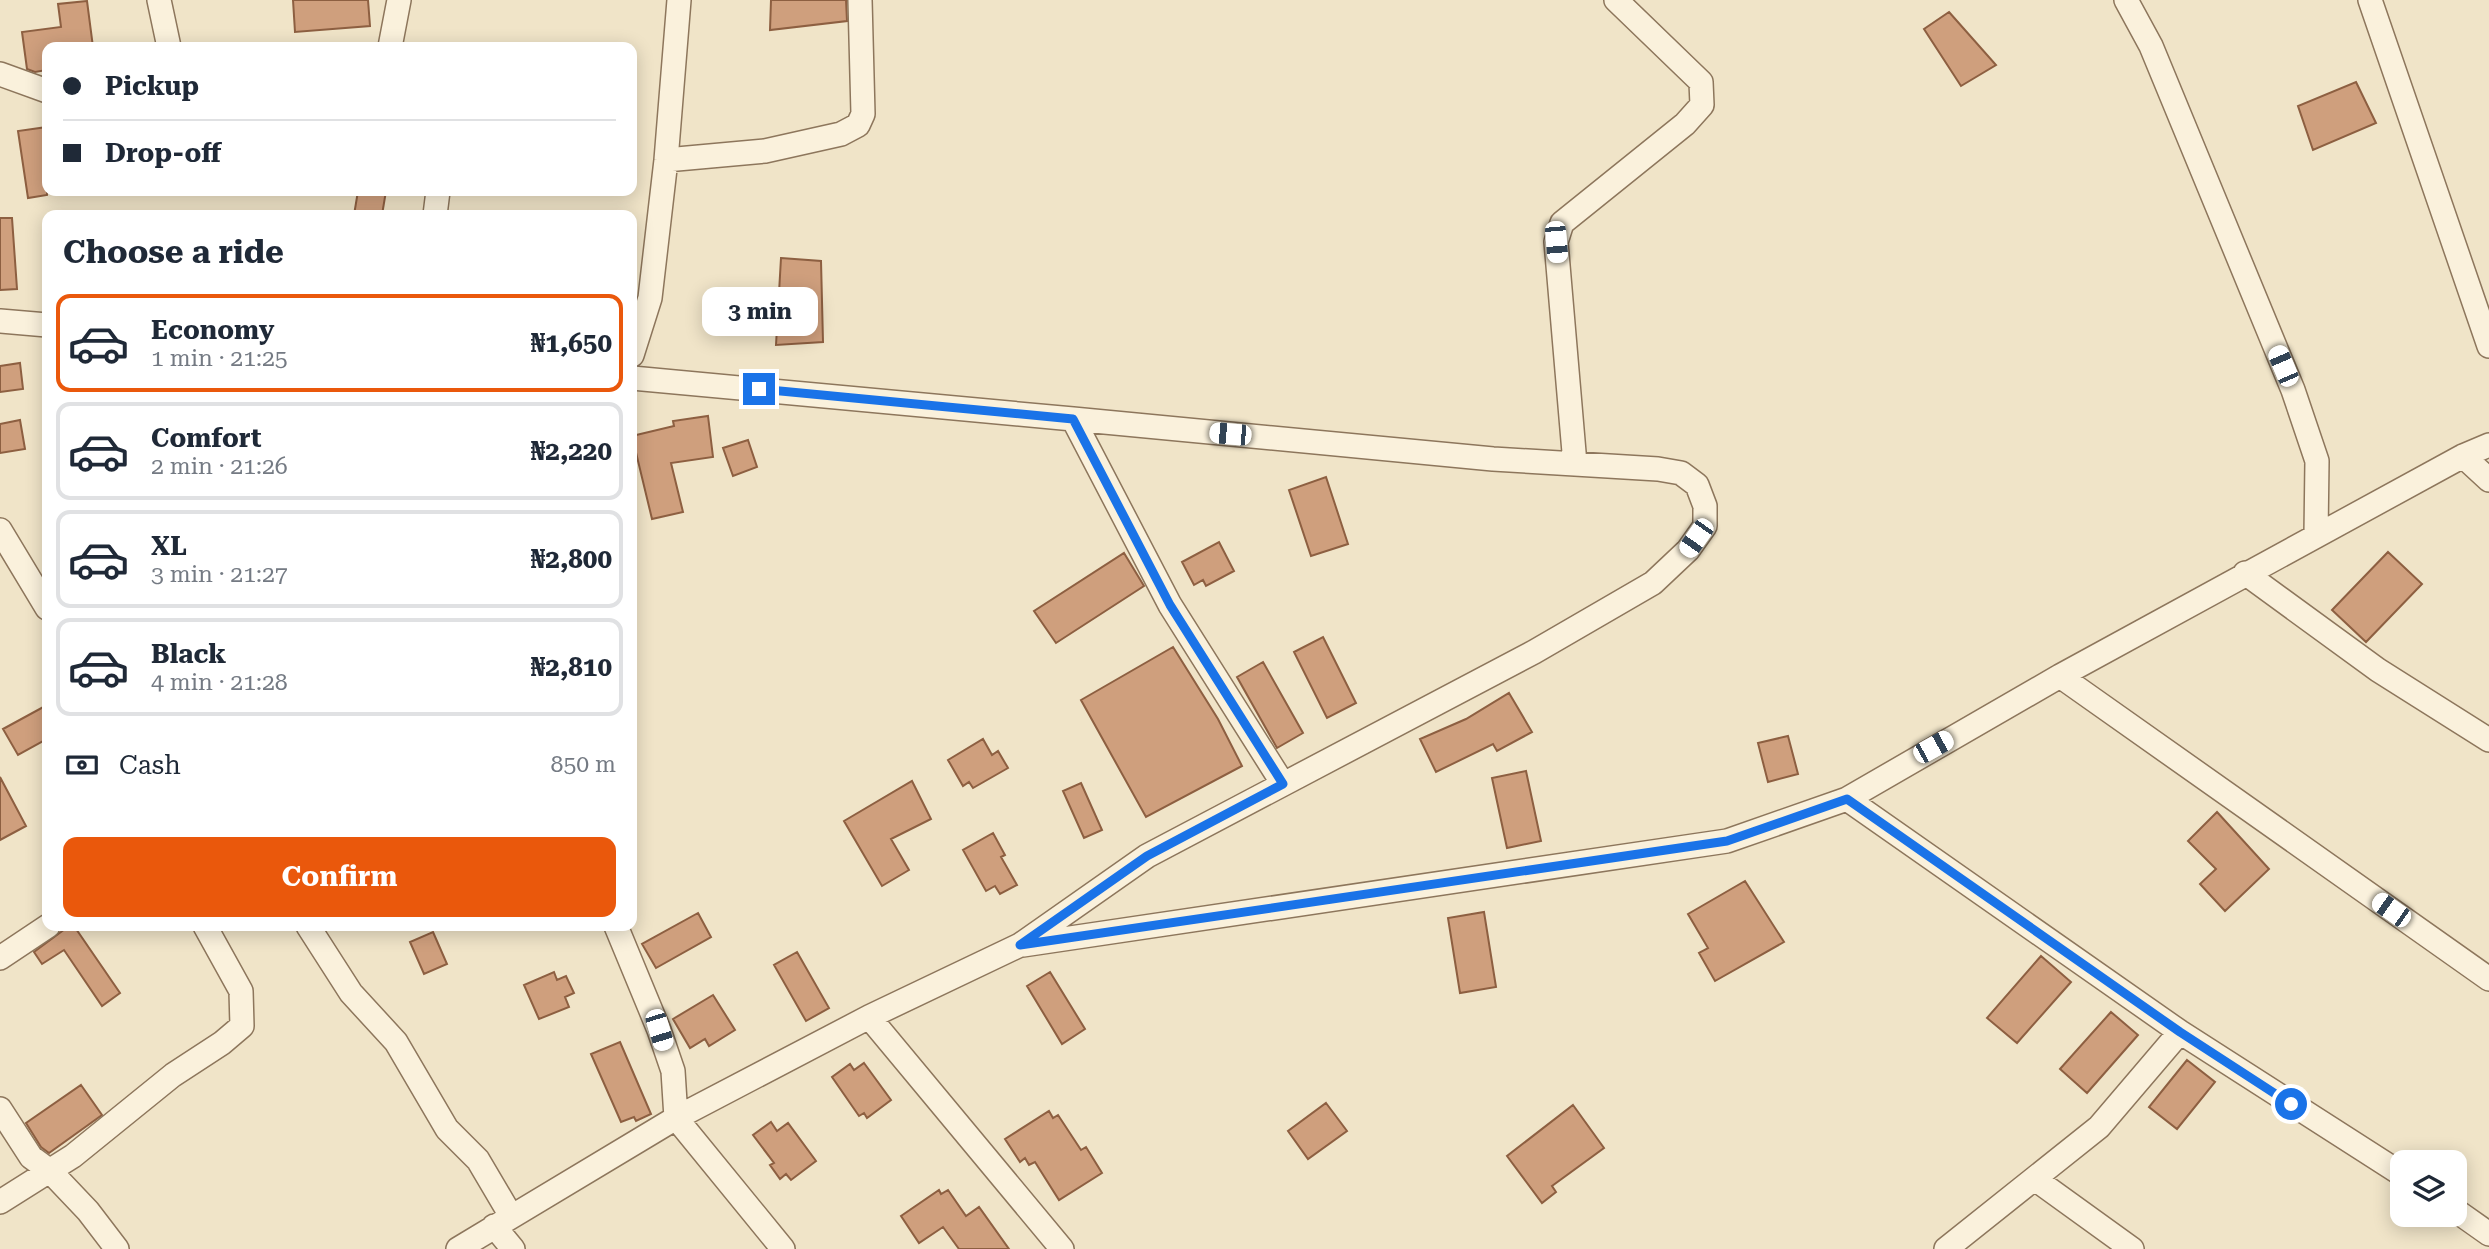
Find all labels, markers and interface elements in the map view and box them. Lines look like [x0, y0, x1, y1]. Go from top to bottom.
text: Pickup [105, 71, 199, 101]
text: Drop-off [105, 138, 221, 168]
car [1544, 220, 1569, 264]
text: Choose a ride [63, 233, 284, 271]
callout: 3 min [701, 288, 817, 336]
text: 3 min [728, 298, 792, 325]
icon: car [67, 312, 130, 375]
text: Economy [151, 315, 274, 345]
text: ₦1,650 [531, 328, 612, 358]
car [2266, 343, 2301, 389]
text: 1 min · 21:25 [151, 345, 288, 372]
route end [743, 373, 775, 405]
icon: car [67, 420, 130, 483]
car [1209, 422, 1252, 446]
text: Comfort [151, 423, 261, 453]
text: ₦2,220 [531, 436, 612, 466]
text: 2 min · 21:26 [151, 453, 288, 480]
car [1676, 515, 1717, 561]
icon: car [67, 528, 130, 591]
text: XL [151, 531, 187, 561]
text: ₦2,800 [531, 544, 612, 574]
text: 3 min · 21:27 [151, 561, 288, 588]
icon: car [67, 636, 130, 699]
text: Black [151, 639, 226, 669]
text: ₦2,810 [531, 652, 612, 682]
text: 4 min · 21:28 [151, 669, 288, 696]
car [1910, 728, 1957, 766]
icon: cash [63, 746, 101, 784]
text: Cash [119, 750, 181, 780]
text: 850 m [551, 751, 616, 778]
button: Confirm [63, 837, 616, 917]
car [2368, 889, 2415, 931]
car [643, 1007, 676, 1053]
route start [2275, 1088, 2307, 1120]
map controls [2390, 1150, 2467, 1227]
button: layers [2390, 1150, 2467, 1227]

